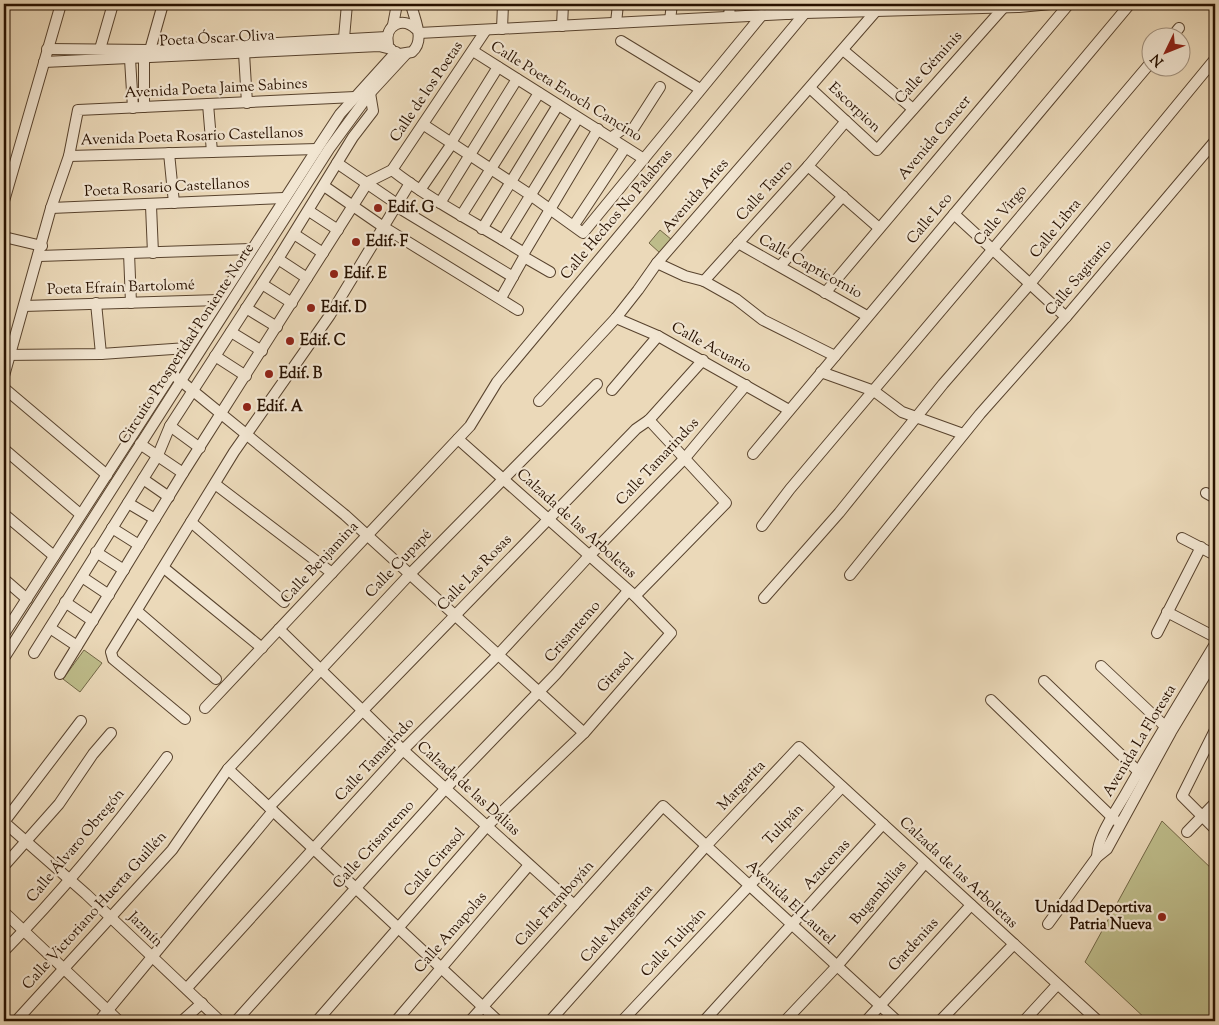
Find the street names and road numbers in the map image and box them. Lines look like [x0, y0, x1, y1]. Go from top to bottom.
street label: Poeta Óscar Oliva [159, 24, 275, 52]
street label: Calle Géminis [890, 27, 968, 109]
street label: Calle de los Poetas [385, 37, 469, 147]
street label: Calle Poeta Enoch Cancino [486, 37, 646, 147]
street label: Avenida Poeta Jaime Sabines [124, 74, 308, 104]
street label: Escorpion [823, 78, 885, 138]
street label: Avenida Cancer [893, 91, 977, 185]
street label: Avenida Poeta Rosario Castellanos [80, 123, 304, 151]
street label: Calle Hechos No Palabras [556, 145, 678, 285]
street label: Avenida Aries [658, 154, 734, 238]
street label: Calle Tauro [732, 156, 798, 226]
street label: Poeta Rosario Castellanos [84, 173, 250, 203]
street label: Calle Virgo [969, 181, 1033, 251]
street label: Calle Leo [902, 189, 958, 249]
street label: Calle Libra [1025, 195, 1087, 263]
street label: Calle Capricornio [754, 230, 866, 304]
street label: Calle Sagitario [1041, 235, 1117, 321]
street label: Circuito Prosperidad Poniente Norte [114, 239, 260, 449]
street label: Poeta Efraín Bartolomé [47, 275, 195, 301]
street label: Calle Acuario [667, 317, 755, 379]
street label: Calle Tamarindos [612, 413, 704, 511]
street label: Calzada de las Arboletas [511, 464, 641, 584]
street label: Calle Benjamina [276, 517, 364, 609]
street label: Calle Cupapé [361, 525, 437, 603]
street label: Calle Las Rosas [433, 530, 517, 616]
street label: Crisantemo [540, 596, 606, 668]
street label: Girasol [593, 648, 639, 698]
street label: Avenida La Floresta [1098, 681, 1182, 801]
street label: Calle Tamarindo [331, 713, 419, 807]
street label: Calzada de las Dálias [412, 737, 524, 841]
street label: Margarita [713, 756, 771, 816]
street label: Calle Álvaro Obregón [21, 784, 130, 907]
street label: Calle Crisantemo [328, 796, 420, 894]
street label: Tulipán [759, 800, 809, 850]
street label: Calzada de las Arboletas [894, 812, 1022, 934]
street label: Calle Girasol [399, 824, 471, 902]
street label: Calle Victoriano Huerta Guillén [18, 827, 172, 995]
street label: Azucenas [798, 835, 856, 895]
street label: Calle Framboyán [511, 856, 599, 952]
street label: Avenida El Laurel [741, 856, 839, 950]
street label: Bugambilias [846, 856, 912, 930]
street label: Calle Margarita [576, 880, 658, 968]
street label: Calle Amapolas [410, 888, 492, 978]
street label: Calle Tulipán [636, 904, 712, 982]
street label: Jazmín [122, 907, 168, 953]
street label: Gardenias [884, 913, 944, 976]

